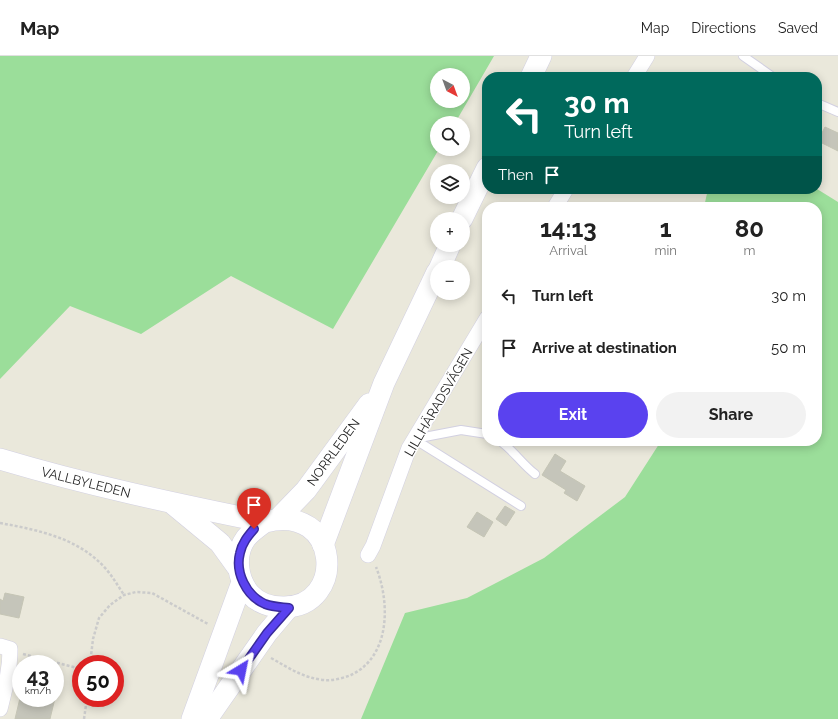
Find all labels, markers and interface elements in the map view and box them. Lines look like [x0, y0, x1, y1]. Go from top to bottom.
text: Map [20, 17, 59, 39]
text: Map [641, 20, 669, 36]
text: Directions [691, 20, 756, 36]
text: Saved [778, 20, 818, 36]
north arrow [430, 68, 470, 108]
map controls [430, 68, 470, 300]
text: 30 m [564, 87, 630, 120]
icon: left [498, 88, 550, 140]
button: search [430, 116, 470, 156]
text: Turn left [564, 121, 633, 142]
button: layers [430, 164, 470, 204]
icon: arrive [541, 164, 563, 186]
text: Then [498, 166, 533, 184]
button: + [430, 212, 470, 252]
text: 14:13 [540, 214, 597, 243]
text: 1 [660, 214, 672, 243]
text: 80 [735, 214, 764, 243]
text: Arrival [549, 243, 587, 258]
text: min [655, 243, 677, 258]
text: m [743, 243, 755, 258]
button: − [430, 260, 470, 300]
icon: left [498, 285, 520, 307]
text: Turn left [532, 287, 593, 305]
text: 30 m [771, 287, 806, 305]
icon: arrive [498, 337, 520, 359]
text: Arrive at destination [532, 339, 677, 357]
text: 50 m [771, 339, 806, 357]
street label: LILLHÄRADSVÄGEN [400, 345, 476, 459]
button: Exit [498, 392, 648, 438]
button: Share [656, 392, 806, 438]
street label: NORRLEDEN [304, 416, 363, 489]
street label: VALLBYLEDEN [40, 464, 132, 501]
pin [237, 488, 271, 529]
icon: arrive [243, 494, 265, 516]
position arrow [220, 649, 262, 691]
speed limit sign: 50 [72, 655, 124, 707]
text: 43 [27, 664, 49, 688]
text: km/h [25, 685, 51, 696]

